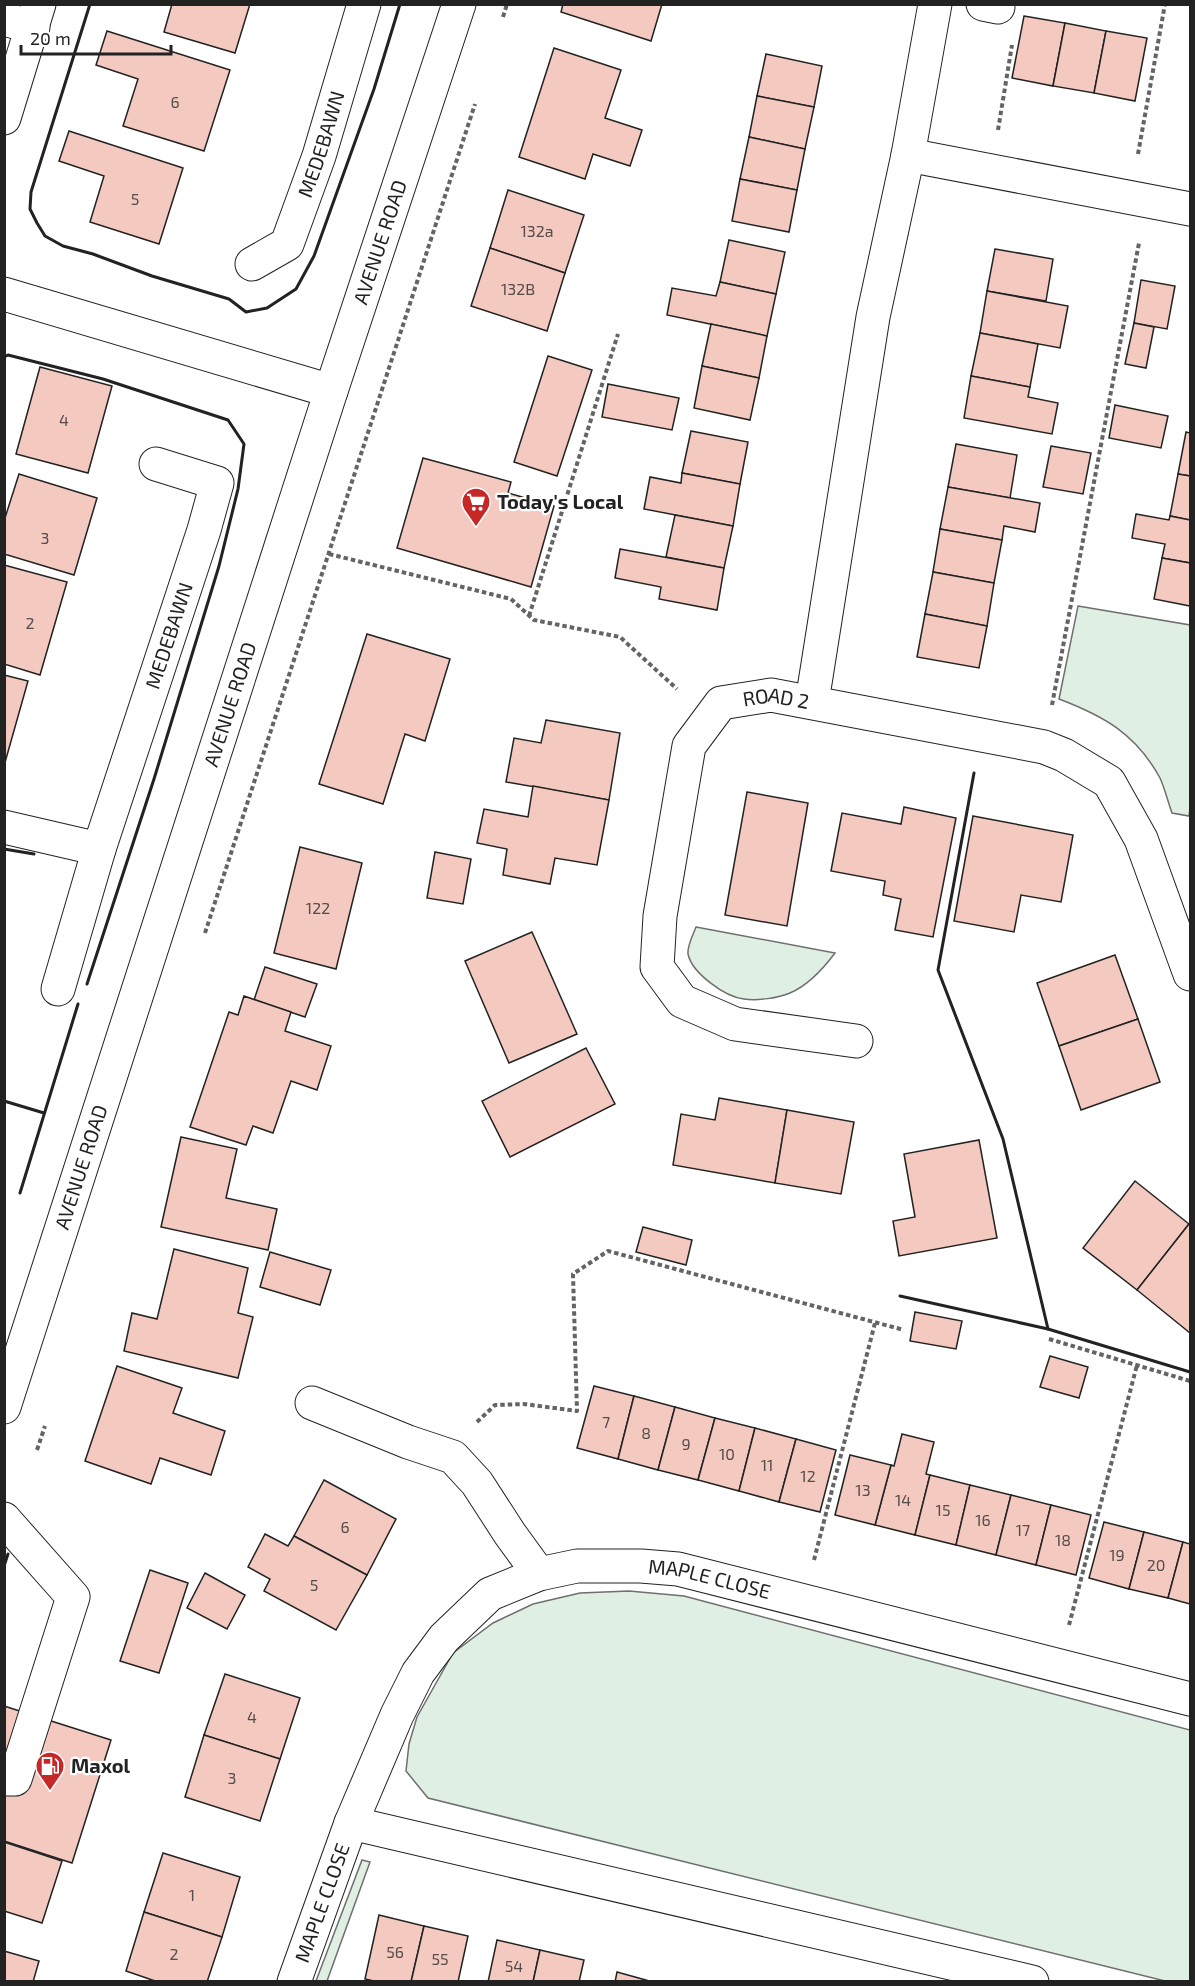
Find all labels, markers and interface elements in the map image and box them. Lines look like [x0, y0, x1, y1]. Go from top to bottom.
scale bar [21, 18, 171, 56]
text: 20 m [30, 27, 71, 49]
street label: MEDEBAWN [292, 88, 349, 200]
house number: 6 [170, 92, 180, 111]
street label: AVENUE ROAD [347, 177, 411, 307]
house number: 5 [131, 189, 139, 208]
house number: 132a [520, 221, 554, 240]
house number: 132B [501, 279, 535, 298]
house number: 4 [59, 410, 69, 429]
supermarket icon: Today's Local [460, 486, 492, 528]
place label: Today's Local [497, 489, 624, 514]
house number: 3 [41, 528, 49, 547]
street label: MEDEBAWN [140, 579, 197, 692]
house number: 2 [26, 613, 35, 632]
street label: AVENUE ROAD [198, 639, 260, 770]
street label: ROAD 2 [741, 682, 811, 713]
house number: 122 [306, 898, 330, 917]
street label: AVENUE ROAD [49, 1101, 112, 1232]
house number: 7 [602, 1412, 610, 1431]
house number: 8 [641, 1423, 651, 1442]
house number: 9 [681, 1434, 691, 1453]
house number: 10 [719, 1444, 735, 1463]
house number: 11 [761, 1455, 773, 1474]
house number: 12 [800, 1466, 816, 1485]
house number: 13 [855, 1480, 871, 1499]
house number: 14 [895, 1490, 911, 1509]
house number: 15 [936, 1500, 950, 1519]
house number: 16 [975, 1510, 991, 1529]
house number: 6 [340, 1517, 350, 1536]
house number: 17 [1016, 1520, 1030, 1539]
house number: 18 [1055, 1530, 1071, 1549]
house number: 19 [1109, 1545, 1125, 1564]
street label: MAPLE CLOSE [647, 1554, 773, 1603]
house number: 20 [1147, 1555, 1165, 1574]
house number: 5 [310, 1575, 318, 1594]
house number: 4 [247, 1707, 257, 1726]
fuel station icon: Maxol [34, 1750, 66, 1792]
place label: Maxol [71, 1753, 131, 1777]
house number: 3 [228, 1768, 236, 1787]
street label: MAPLE CLOSE [289, 1840, 354, 1965]
house number: 1 [189, 1885, 195, 1904]
house number: 56 [386, 1942, 404, 1961]
house number: 2 [170, 1944, 179, 1963]
house number: 55 [431, 1949, 449, 1968]
house number: 54 [505, 1956, 523, 1975]

